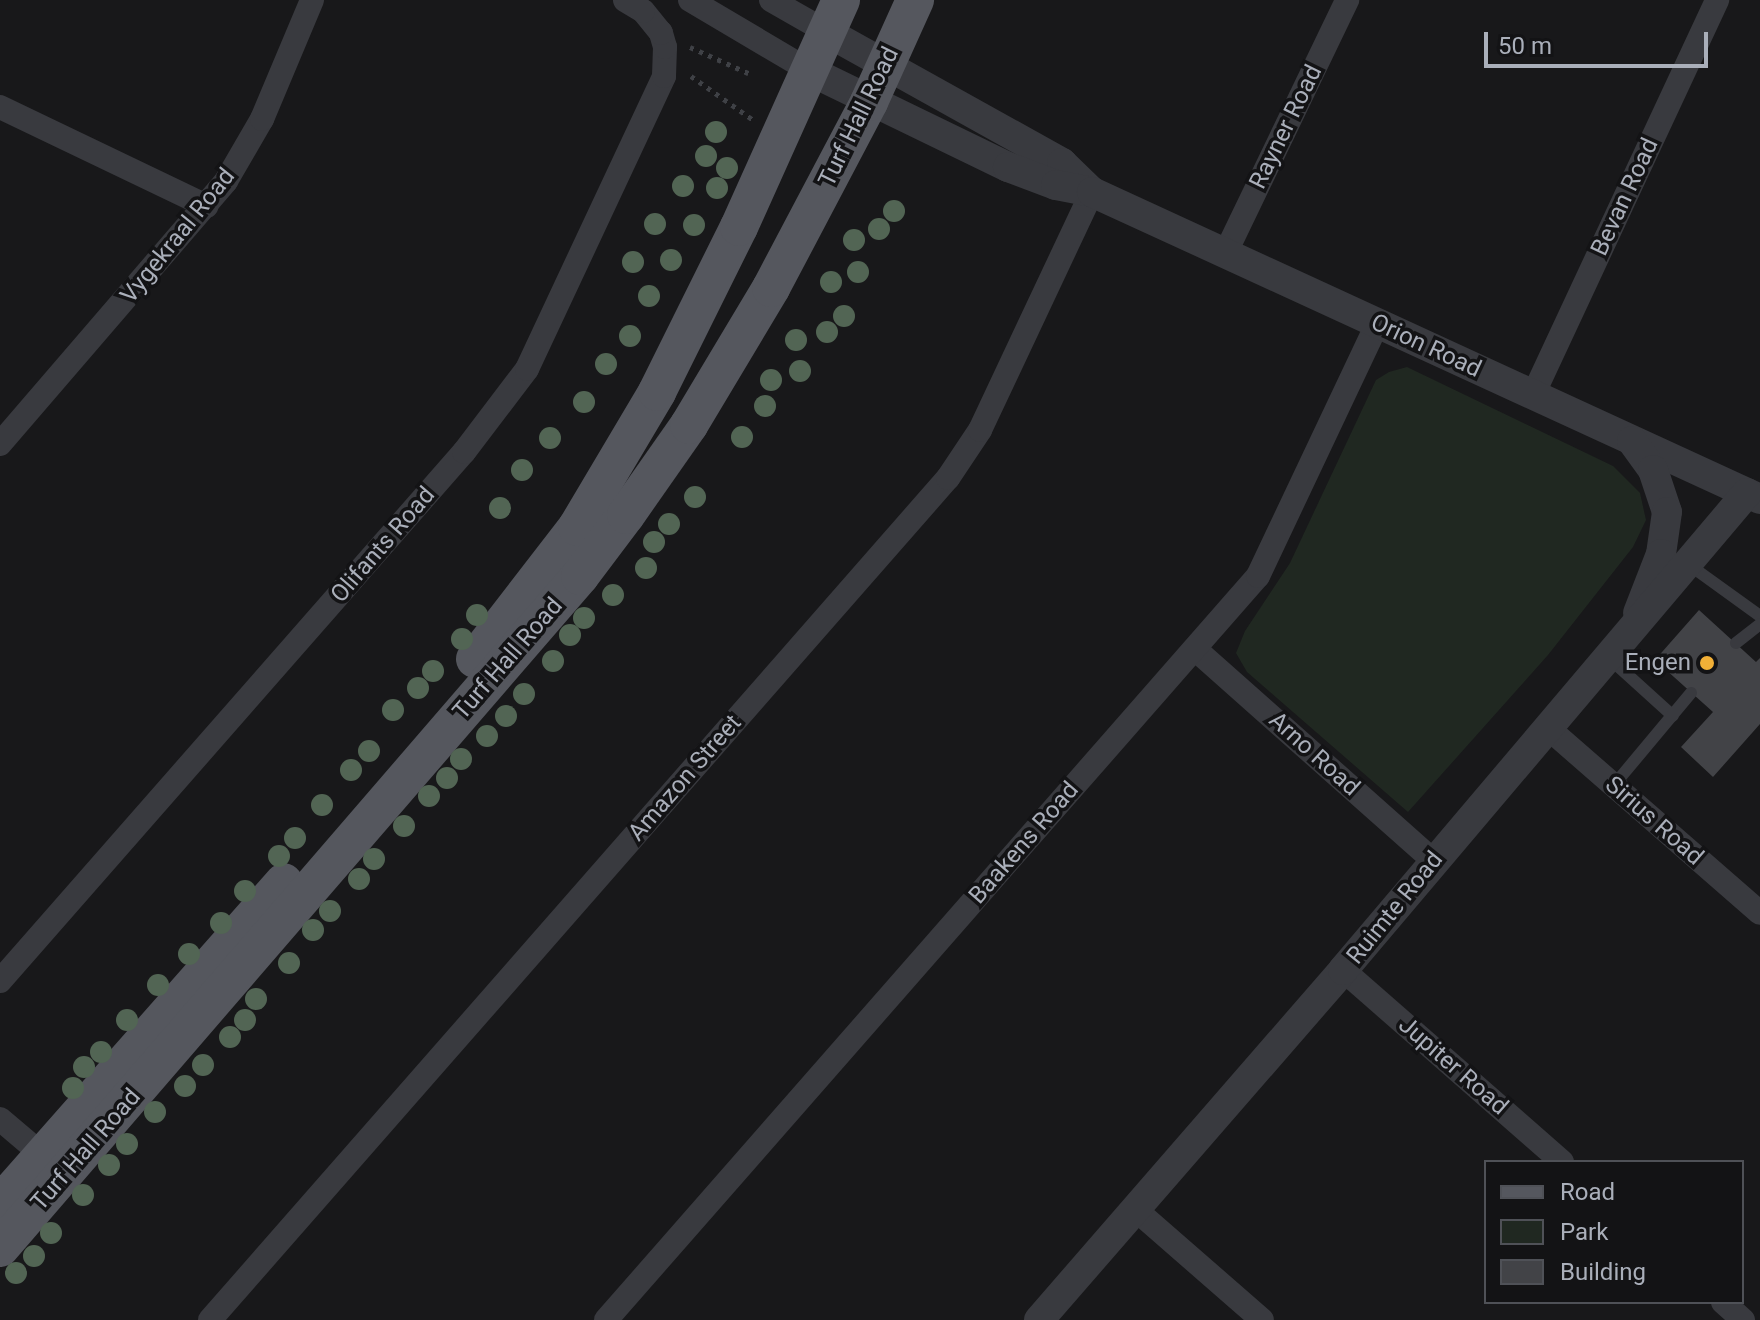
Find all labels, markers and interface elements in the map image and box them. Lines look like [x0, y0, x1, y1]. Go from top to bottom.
scale bar [1488, 16, 1712, 66]
text: 50 m [1498, 32, 1552, 60]
street label: Turf Hall Road [813, 42, 905, 192]
street label: Rayner Road [1244, 60, 1328, 194]
street label: Bevan Road [1585, 134, 1665, 260]
street label: Vygekraal Road [115, 163, 241, 309]
street label: Orion Road [1366, 308, 1486, 384]
street label: Olifants Road [325, 481, 441, 609]
street label: Turf Hall Road [447, 592, 569, 726]
place label: Engen [1625, 649, 1691, 677]
marker: Engen [1698, 654, 1716, 672]
street label: Arno Road [1263, 706, 1365, 802]
street label: Amazon Street [622, 709, 748, 847]
street label: Sirius Road [1599, 771, 1709, 871]
street label: Baakens Road [963, 776, 1085, 910]
street label: Ruimte Road [1341, 846, 1449, 970]
street label: Jupiter Road [1392, 1011, 1514, 1121]
street label: Turf Hall Road [25, 1083, 147, 1217]
legend [1484, 1160, 1744, 1304]
text: Road [1560, 1178, 1615, 1206]
text: Park [1560, 1218, 1608, 1246]
text: Building [1560, 1258, 1646, 1286]

